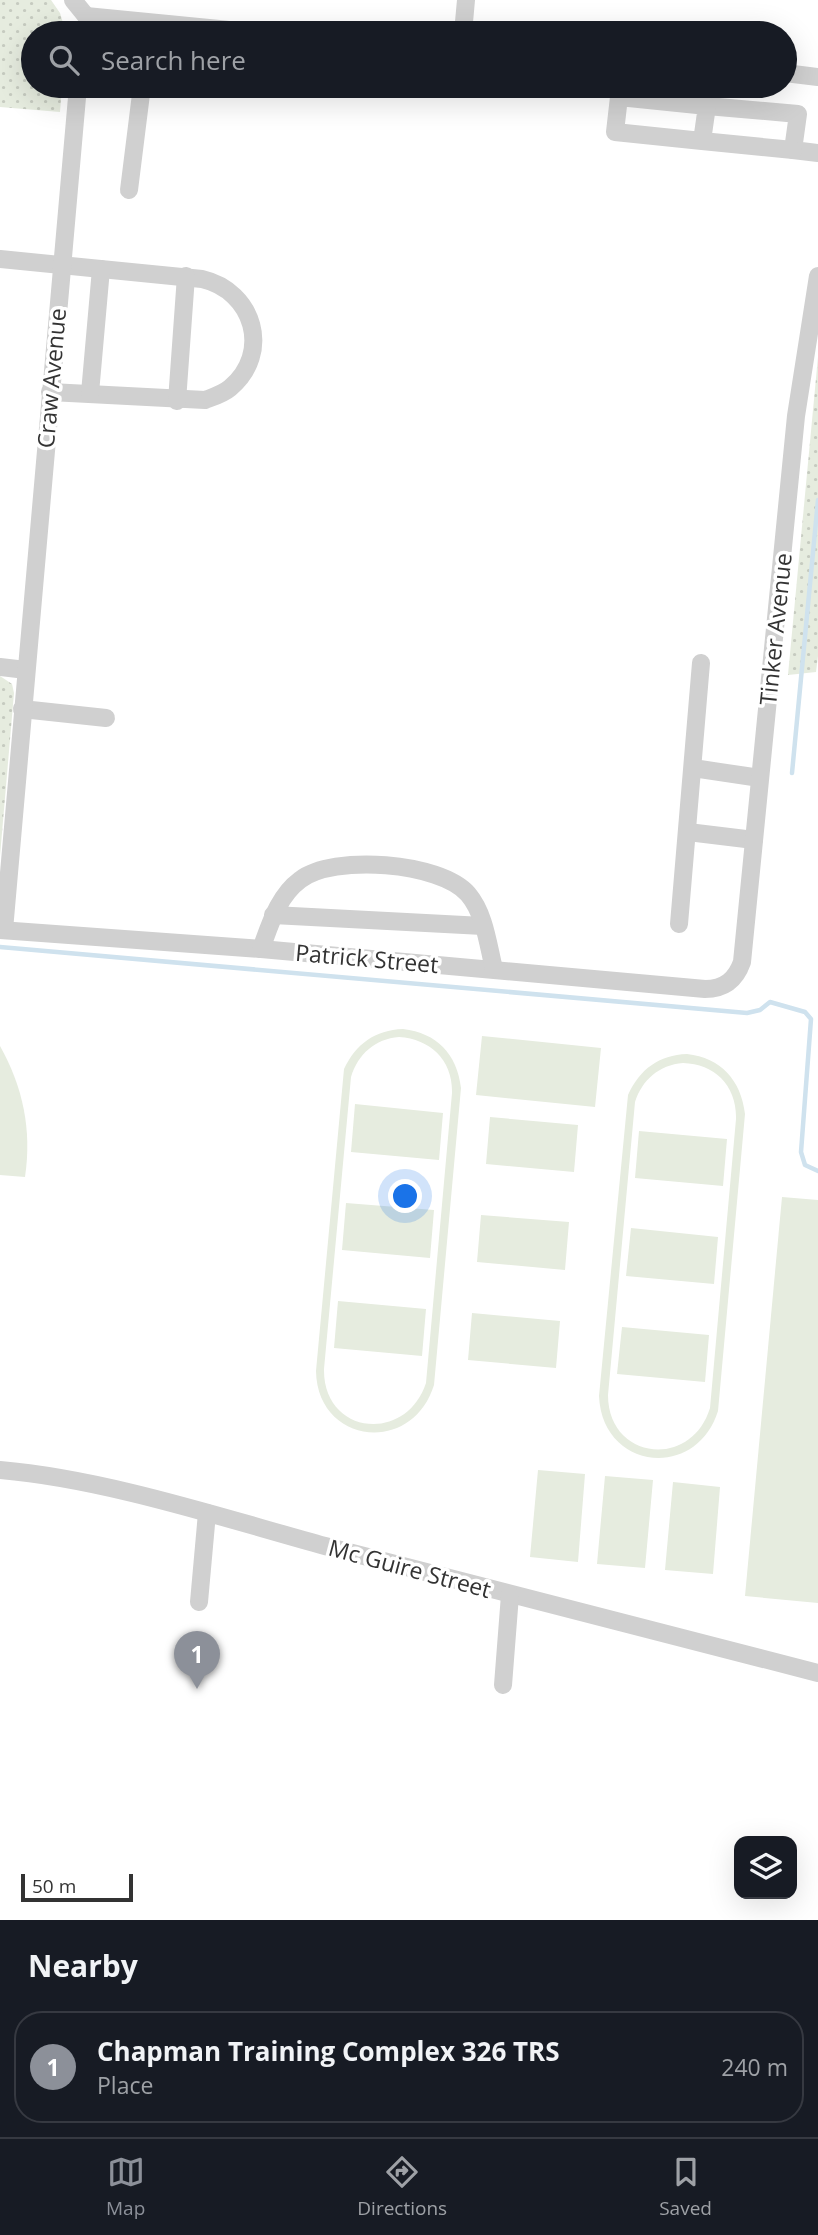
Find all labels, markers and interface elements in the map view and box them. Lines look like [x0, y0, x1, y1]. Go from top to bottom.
search box [21, 21, 797, 98]
icon: search [45, 41, 83, 79]
text: Search here [101, 42, 246, 78]
street label: Craw Avenue [29, 307, 73, 449]
street label: Tinker Avenue [751, 551, 799, 707]
street label: Patrick Street [294, 936, 440, 980]
your location [388, 1179, 422, 1213]
street label: Mc Guire Street [325, 1531, 495, 1605]
pin: 1 [174, 1631, 220, 1689]
map controls [734, 1836, 797, 1899]
button: layers [734, 1836, 797, 1899]
scale bar [21, 1871, 133, 1903]
text: 50 m [32, 1873, 76, 1899]
text: Nearby [28, 1945, 138, 1986]
text: Chapman Training Complex 326 TRS [97, 2033, 560, 2069]
text: 1 [46, 2051, 60, 2083]
text: 240 m [721, 2051, 788, 2083]
text: Place [97, 2069, 153, 2101]
tab: Map [106, 2153, 145, 2221]
tab: Directions [357, 2153, 447, 2221]
tab: Saved [659, 2153, 712, 2221]

